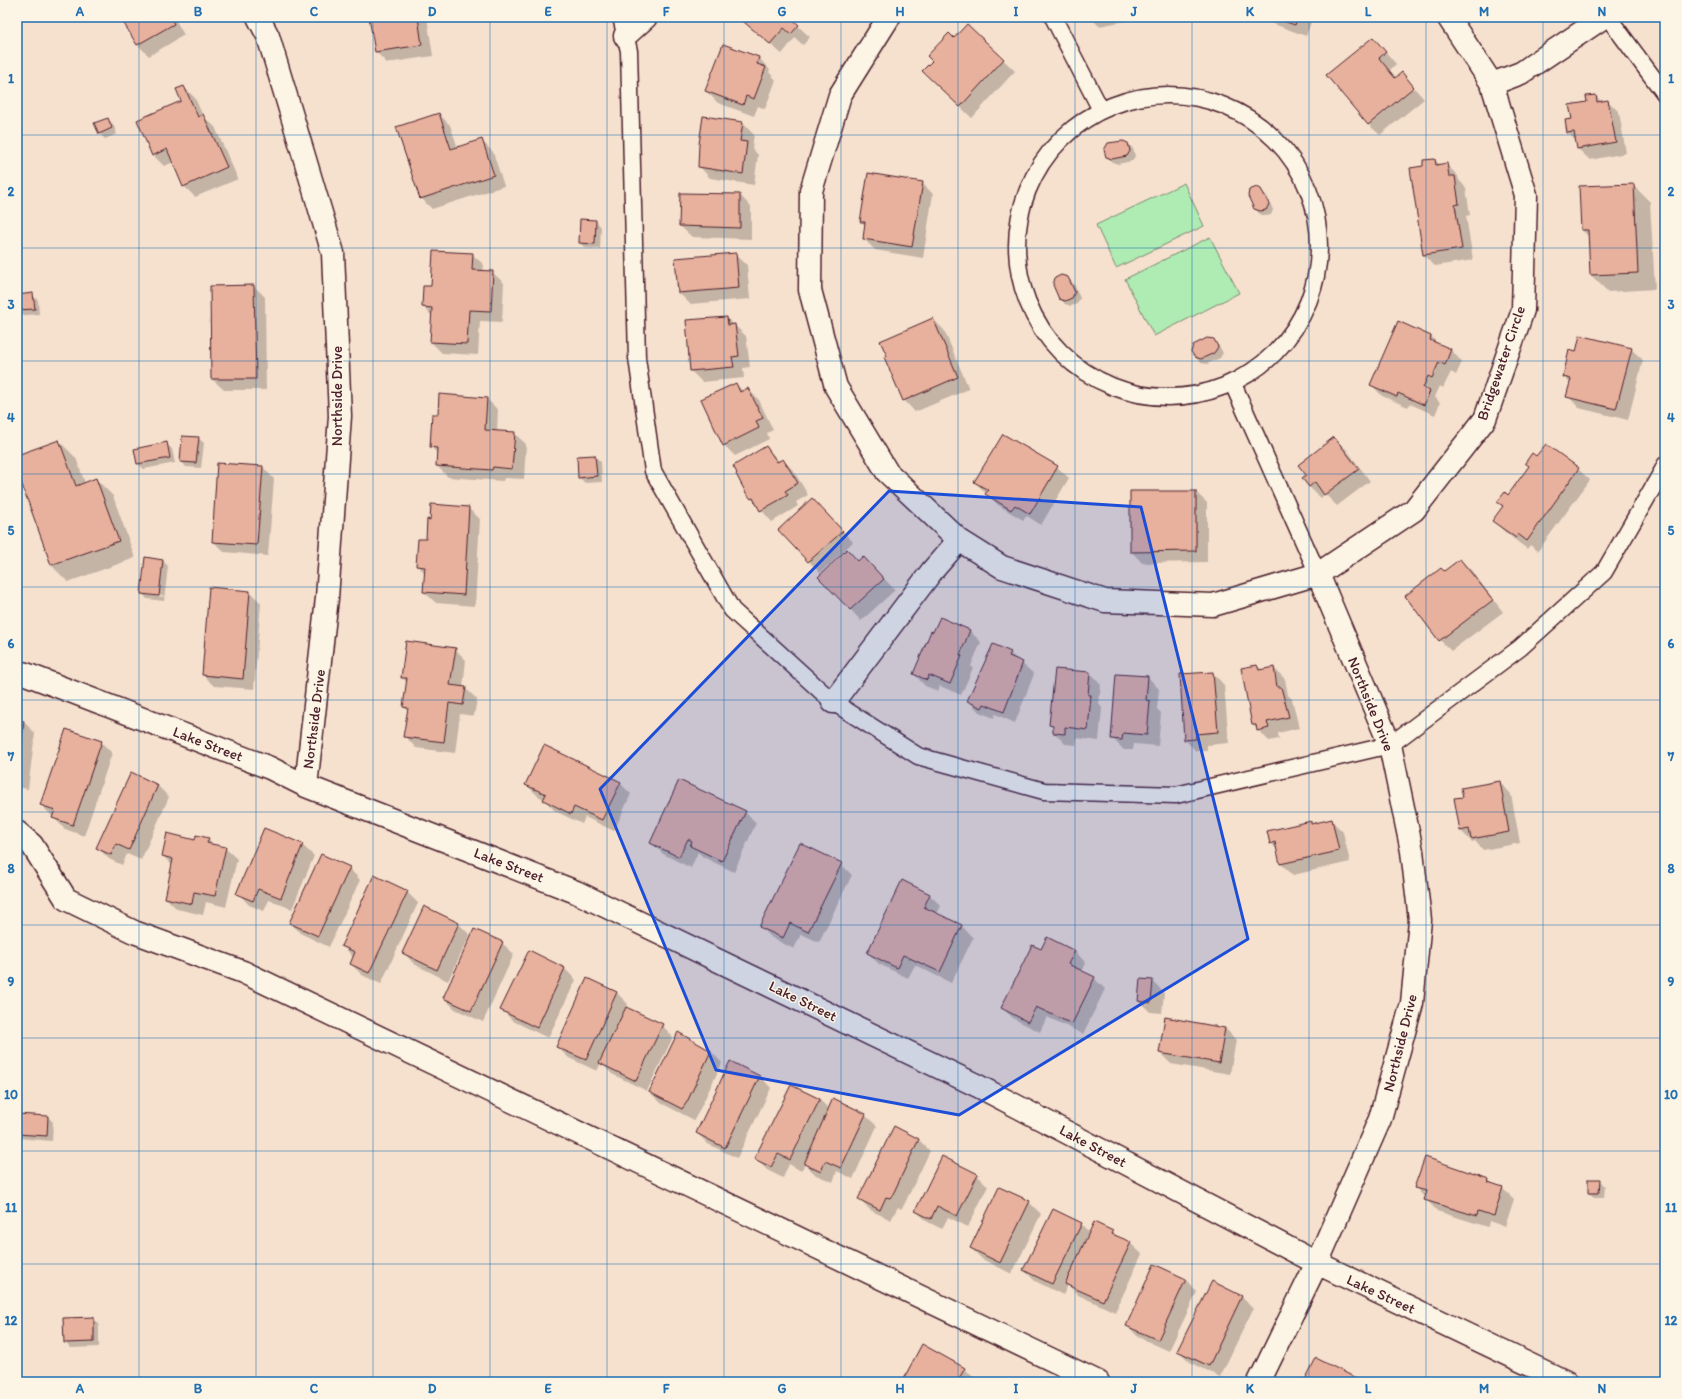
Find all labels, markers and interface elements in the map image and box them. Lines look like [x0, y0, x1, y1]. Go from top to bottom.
text: A [75, 4, 85, 19]
text: B [194, 4, 203, 19]
text: C [310, 4, 319, 19]
text: D [428, 4, 437, 19]
text: E [544, 4, 552, 19]
text: F [663, 4, 670, 19]
text: G [778, 4, 787, 19]
text: H [896, 4, 905, 19]
text: I [1014, 4, 1019, 19]
text: J [1130, 4, 1138, 19]
text: K [1246, 4, 1255, 19]
text: L [1365, 4, 1372, 19]
text: M [1479, 4, 1489, 19]
text: N [1598, 4, 1607, 19]
text: 1 [8, 71, 14, 86]
text: 1 [1668, 71, 1674, 86]
text: 2 [8, 184, 15, 199]
text: 2 [1668, 184, 1675, 199]
text: 3 [7, 297, 15, 312]
text: 3 [1667, 297, 1675, 312]
street label: Bridgewater Circle [1473, 303, 1529, 423]
street label: Northside Drive [328, 346, 346, 446]
text: 4 [7, 410, 15, 425]
text: 4 [1667, 410, 1675, 425]
text: 5 [8, 523, 15, 538]
text: 5 [1668, 523, 1675, 538]
text: 6 [8, 636, 15, 651]
text: 6 [1668, 636, 1675, 651]
street label: Northside Drive [1344, 654, 1398, 754]
street label: Northside Drive [299, 668, 329, 770]
street label: Lake Street [170, 722, 246, 766]
text: 7 [7, 749, 15, 764]
text: 7 [1667, 749, 1675, 764]
street label: Lake Street [471, 843, 547, 887]
text: 8 [7, 861, 15, 876]
text: 8 [1667, 861, 1675, 876]
text: 9 [8, 974, 15, 989]
text: 9 [1668, 974, 1675, 989]
street label: Lake Street [766, 977, 840, 1025]
street label: Northside Drive [1379, 992, 1421, 1094]
text: 10 [4, 1087, 18, 1102]
text: 10 [1664, 1087, 1678, 1102]
street label: Lake Street [1056, 1121, 1130, 1171]
text: 11 [5, 1200, 17, 1215]
text: 11 [1665, 1200, 1677, 1215]
street label: Lake Street [1344, 1270, 1419, 1318]
text: 12 [5, 1313, 18, 1328]
text: 12 [1665, 1313, 1678, 1328]
text: A [75, 1381, 85, 1396]
text: B [194, 1381, 203, 1396]
text: C [310, 1381, 319, 1396]
text: D [428, 1381, 437, 1396]
text: E [544, 1381, 552, 1396]
text: F [663, 1381, 670, 1396]
text: G [778, 1381, 787, 1396]
text: H [896, 1381, 905, 1396]
text: I [1014, 1381, 1019, 1396]
text: J [1130, 1381, 1138, 1396]
text: K [1246, 1381, 1255, 1396]
text: L [1365, 1381, 1372, 1396]
text: M [1479, 1381, 1489, 1396]
text: N [1598, 1381, 1607, 1396]

